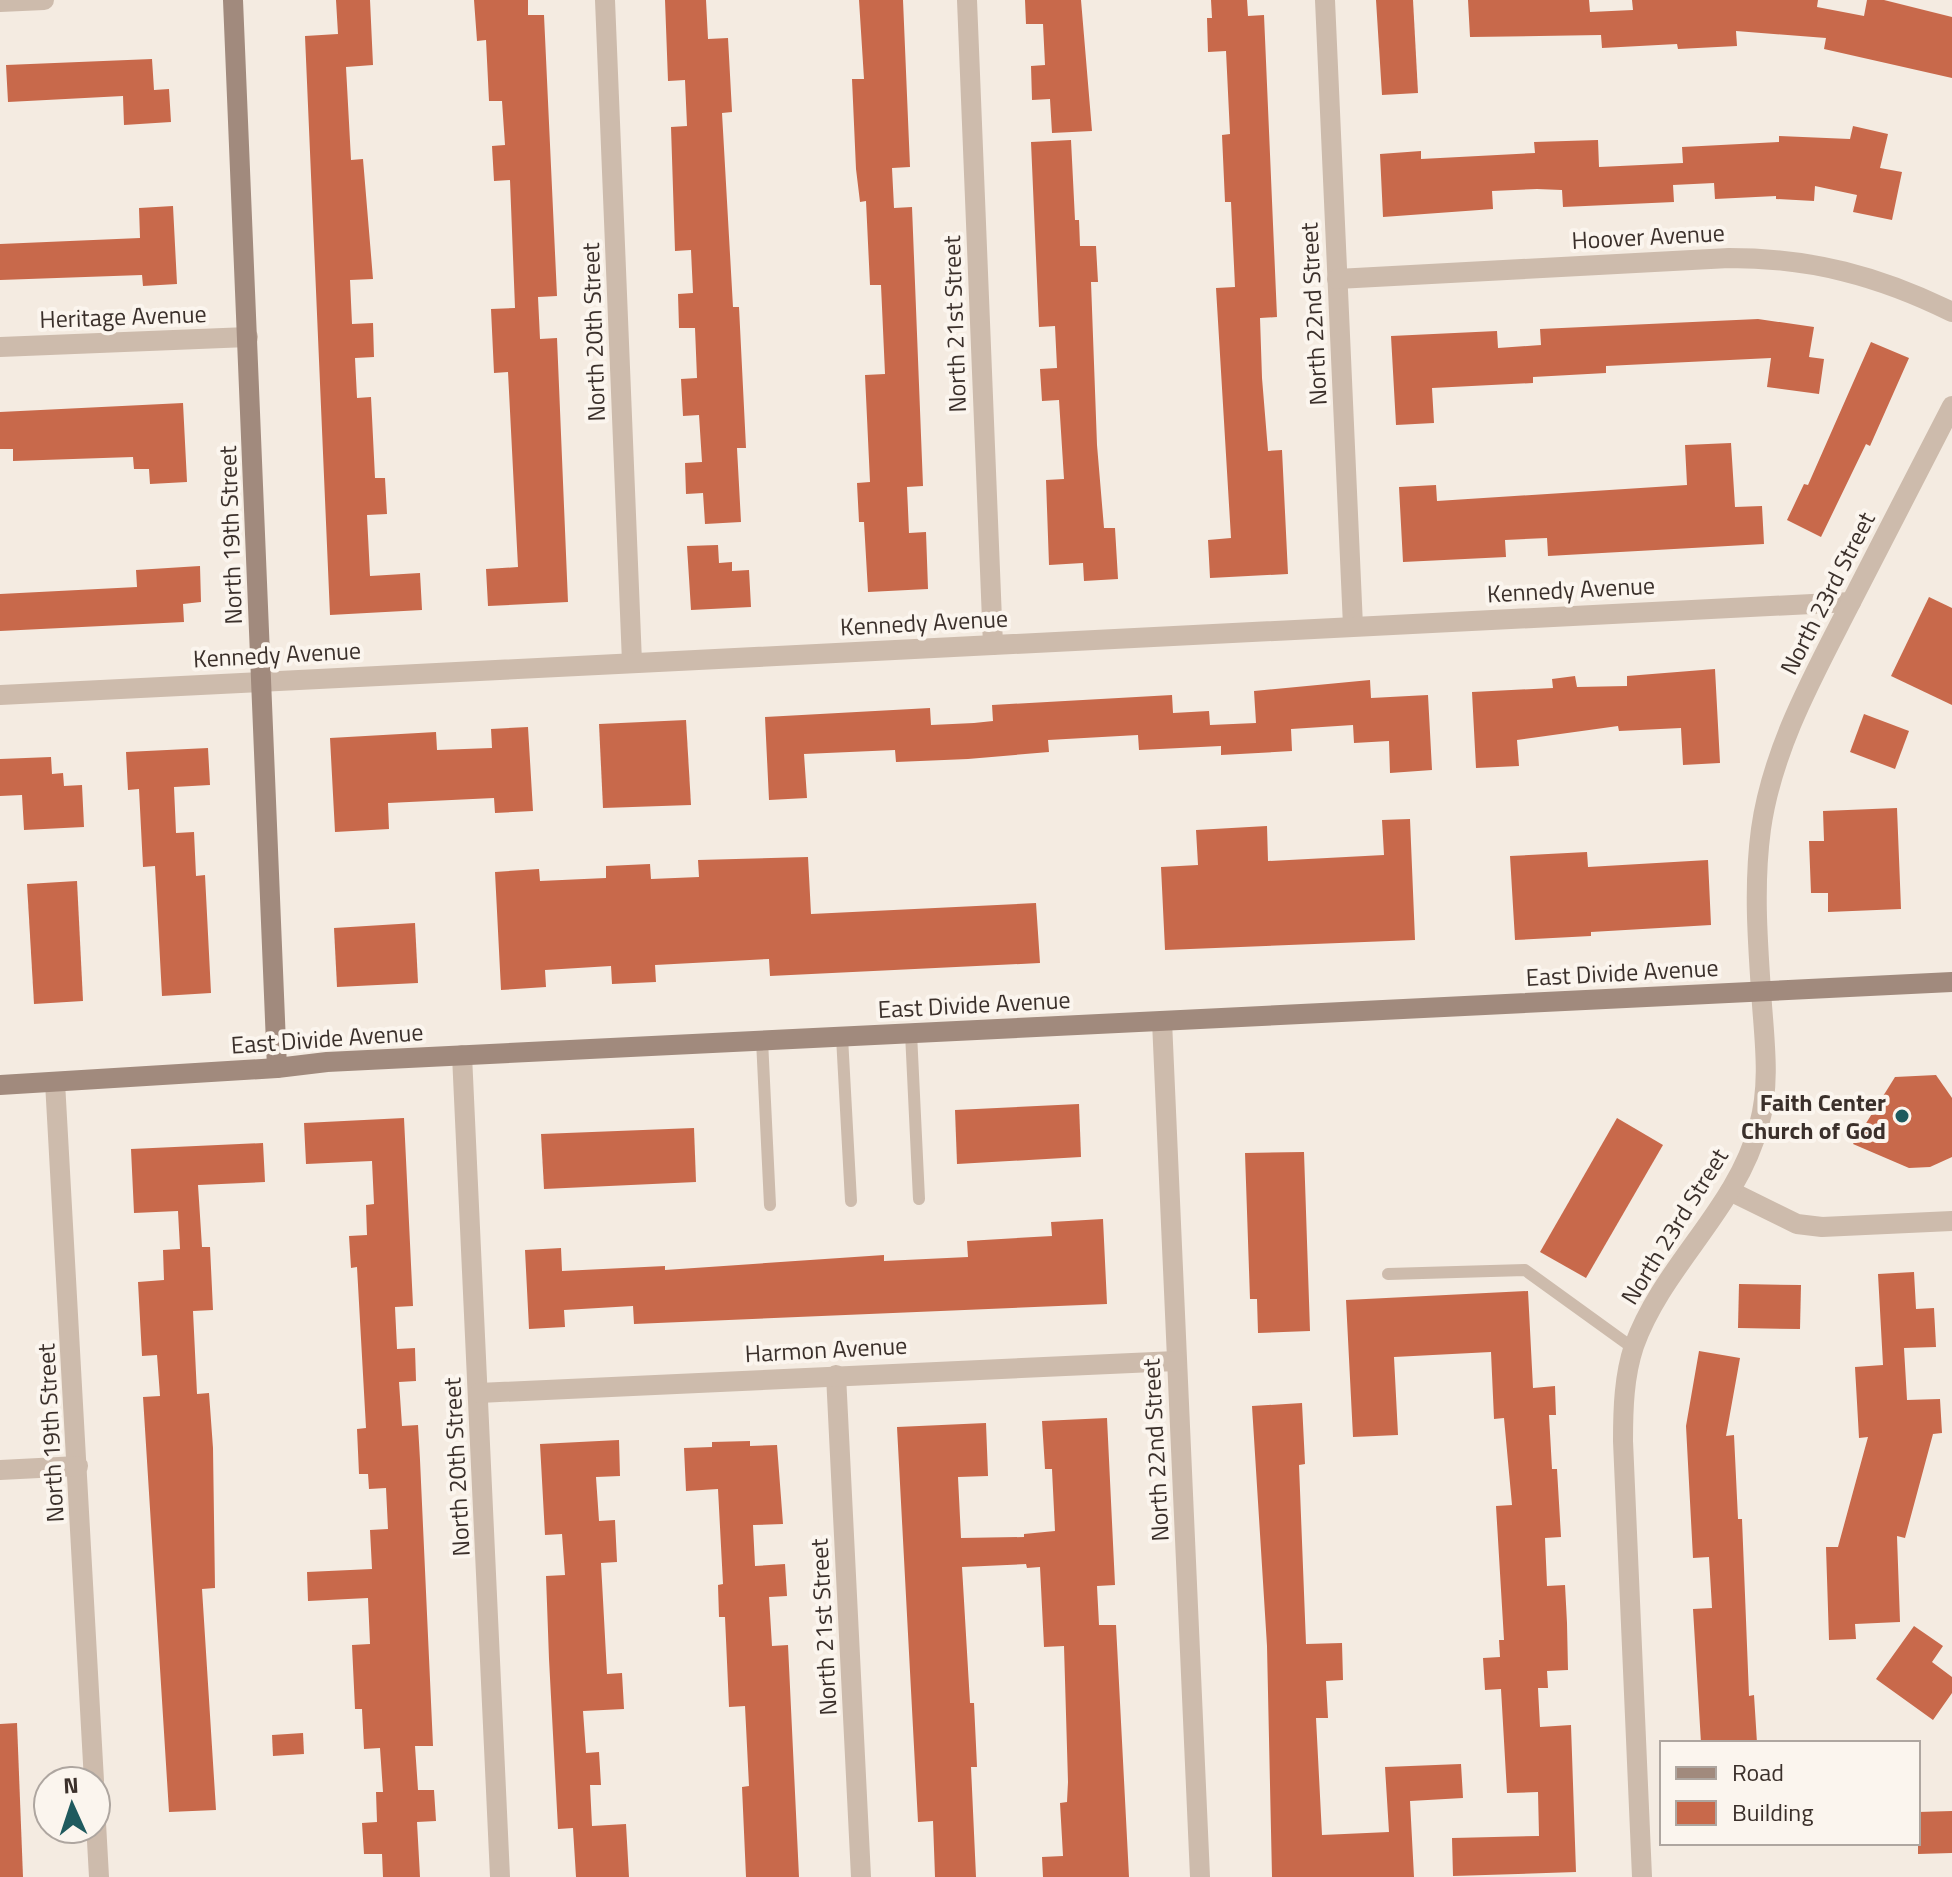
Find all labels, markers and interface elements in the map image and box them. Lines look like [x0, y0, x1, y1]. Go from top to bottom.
street label: Hoover Avenue [1571, 214, 1725, 258]
street label: North 22nd Street [1290, 221, 1336, 406]
street label: North 21st Street [933, 234, 975, 413]
street label: North 20th Street [572, 241, 614, 422]
street label: Heritage Avenue [39, 295, 207, 337]
street label: North 19th Street [209, 444, 251, 625]
street label: North 23rd Street [1770, 505, 1884, 681]
street label: Kennedy Avenue [1486, 567, 1656, 611]
street label: Kennedy Avenue [839, 600, 1009, 644]
street label: Kennedy Avenue [192, 632, 362, 676]
street label: East Divide Avenue [1525, 949, 1719, 995]
street label: East Divide Avenue [877, 981, 1071, 1027]
street label: East Divide Avenue [230, 1013, 424, 1063]
place label: Faith Center Church of God [1741, 1084, 1886, 1148]
marker: Faith Center Church of God [1893, 1107, 1911, 1125]
street label: North 23rd Street [1611, 1140, 1737, 1311]
street label: Harmon Avenue [744, 1327, 908, 1371]
street label: North 19th Street [27, 1342, 73, 1523]
street label: North 22nd Street [1132, 1357, 1178, 1542]
street label: North 20th Street [433, 1376, 479, 1557]
street label: North 21st Street [800, 1537, 846, 1716]
legend [1660, 1741, 1920, 1845]
text: Road [1732, 1754, 1784, 1790]
north arrow [32, 1765, 112, 1845]
text: N [62, 1768, 79, 1802]
text: Building [1732, 1794, 1814, 1830]

